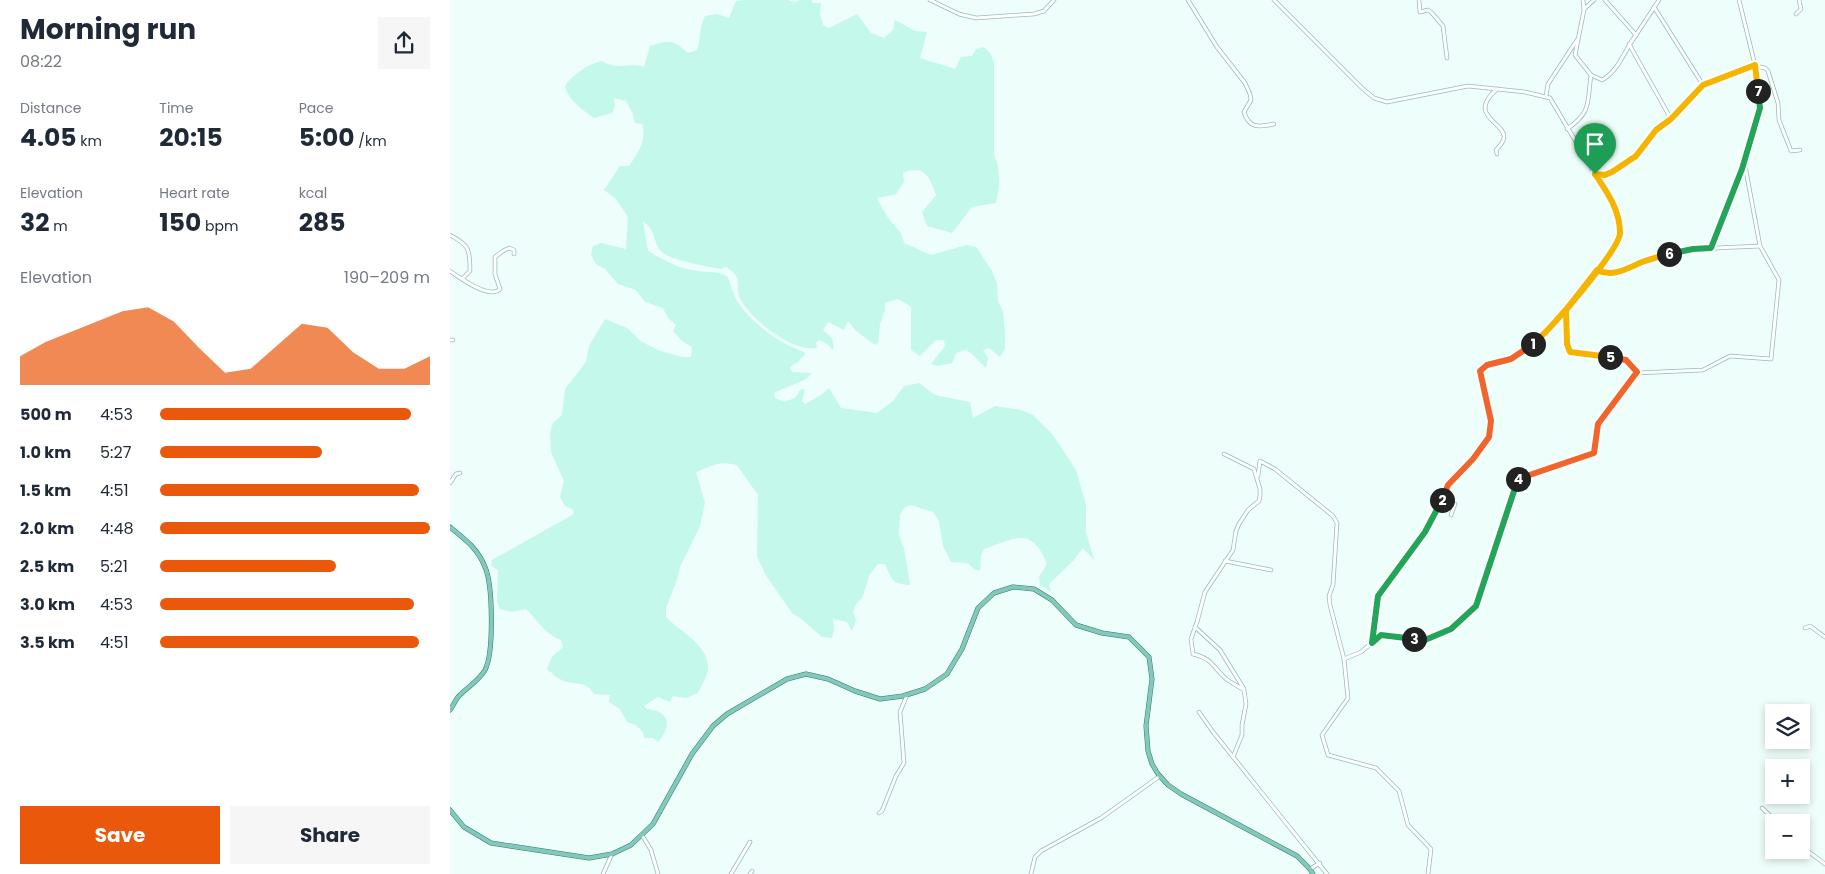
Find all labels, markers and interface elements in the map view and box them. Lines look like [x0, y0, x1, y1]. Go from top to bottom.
text: Morning run [20, 10, 196, 49]
button: share [378, 17, 430, 69]
text: 08:22 [20, 50, 62, 73]
pin: 7 [1746, 78, 1770, 104]
text: 7 [1755, 81, 1762, 101]
text: Distance [20, 98, 81, 118]
text: Time [159, 98, 193, 118]
text: Pace [299, 98, 333, 118]
text: 4.05 [20, 120, 77, 155]
text: 20:15 [159, 120, 223, 155]
text: 5:00 [299, 120, 355, 155]
pin [1574, 123, 1616, 174]
icon: arrive [1581, 130, 1609, 158]
text: km [77, 131, 102, 151]
text: /km [355, 131, 387, 151]
text: Elevation [20, 183, 83, 203]
text: Heart rate [159, 183, 230, 203]
text: kcal [299, 183, 327, 203]
text: 32 [20, 205, 49, 240]
text: 150 [159, 205, 201, 240]
text: 285 [299, 205, 345, 240]
text: m [49, 216, 68, 236]
text: bpm [201, 216, 238, 236]
pin: 6 [1656, 242, 1682, 266]
text: 6 [1665, 244, 1674, 264]
text: Elevation [20, 266, 92, 289]
text: 190–209 m [344, 266, 430, 289]
pin: 1 [1520, 332, 1546, 356]
text: 1 [1531, 334, 1536, 354]
pin: 5 [1598, 344, 1622, 370]
text: 5 [1606, 347, 1615, 367]
text: 500 m [20, 403, 72, 426]
text: 4:53 [100, 403, 133, 426]
text: 1.0 km [20, 441, 71, 464]
text: 5:27 [100, 441, 131, 464]
pin: 4 [1506, 466, 1530, 492]
text: 4 [1514, 469, 1523, 489]
text: 1.5 km [20, 479, 71, 502]
text: 4:51 [100, 479, 129, 502]
pin: 2 [1430, 488, 1454, 512]
text: 2 [1439, 490, 1447, 510]
text: 2.0 km [20, 517, 74, 540]
text: 4:48 [100, 517, 134, 540]
text: 2.5 km [20, 555, 74, 578]
text: 5:21 [100, 555, 128, 578]
text: 3.0 km [20, 593, 75, 616]
text: 4:53 [100, 593, 133, 616]
pin: 3 [1402, 626, 1426, 652]
text: 3 [1410, 629, 1419, 649]
text: 3.5 km [20, 631, 75, 654]
text: 4:51 [100, 631, 129, 654]
map controls [1765, 704, 1810, 859]
button: layers [1765, 704, 1810, 749]
button: + [1765, 759, 1810, 804]
button: Save [20, 806, 220, 864]
button: Share [230, 806, 430, 864]
button: − [1765, 814, 1810, 859]

